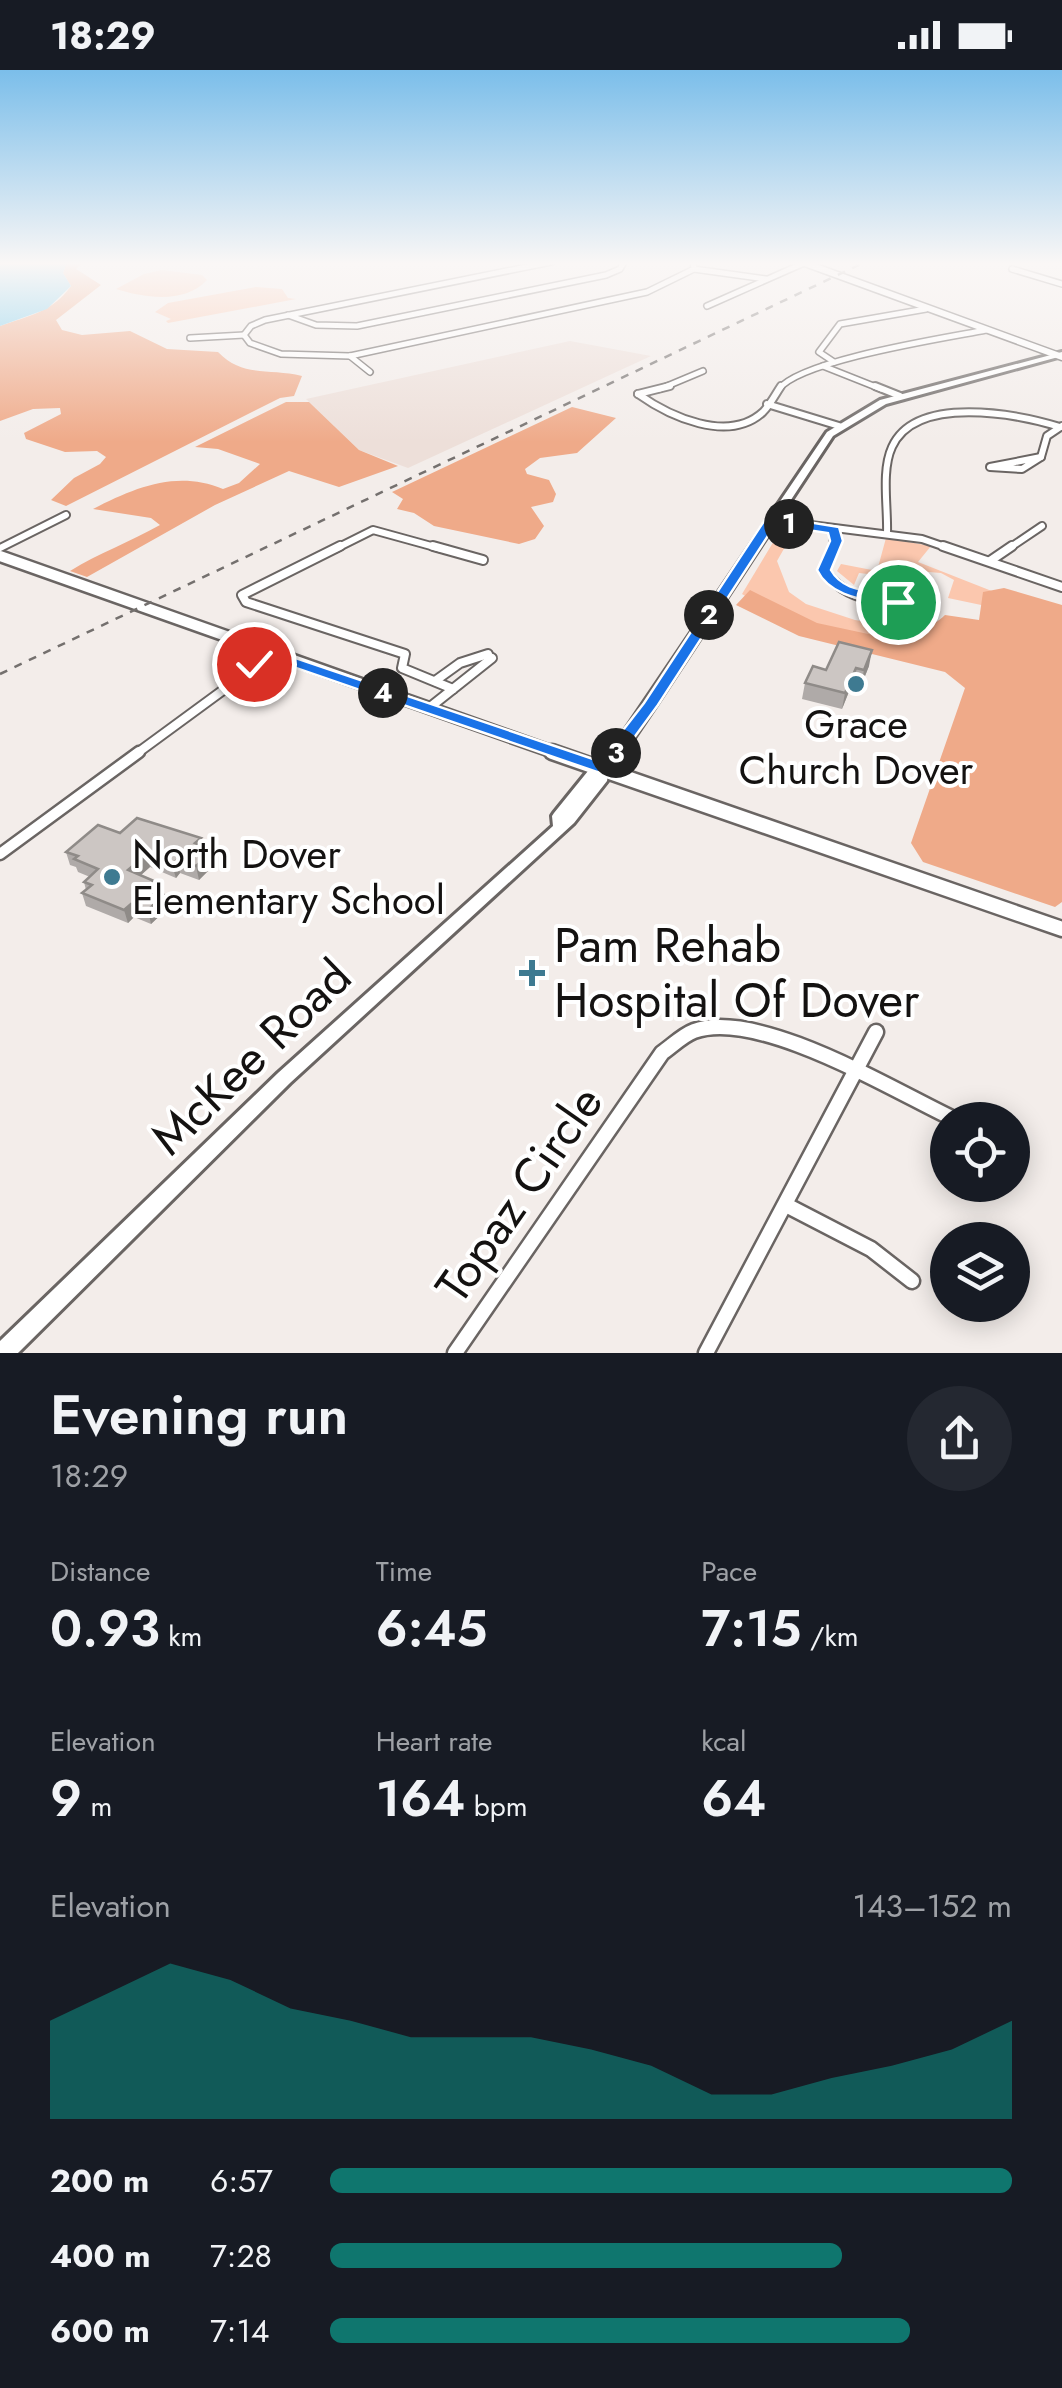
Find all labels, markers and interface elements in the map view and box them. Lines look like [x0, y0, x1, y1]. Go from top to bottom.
text: 18:29 [50, 8, 156, 63]
pin: 1 [764, 499, 814, 549]
text: 1 [782, 503, 796, 544]
pin [856, 560, 941, 645]
icon: arrive [871, 575, 926, 630]
pin: 2 [684, 590, 734, 640]
text: 2 [700, 594, 718, 635]
pin [212, 622, 297, 707]
icon: check [227, 637, 282, 692]
pin: 4 [358, 668, 408, 718]
text: 4 [373, 672, 393, 713]
marker: Grace Church Dover [845, 673, 867, 695]
place label: Grace Church Dover [739, 695, 973, 799]
pin: 3 [591, 728, 641, 778]
text: 3 [607, 732, 625, 773]
place label: North Dover Elementary School [132, 825, 445, 929]
marker: North Dover Elementary School [101, 866, 123, 888]
place label: Pam Rehab Hospital Of Dover [554, 911, 920, 1035]
street label: McKee Road [135, 944, 367, 1170]
marker: Pam Rehab Hospital Of Dover [519, 960, 545, 986]
street label: Topaz Circle [419, 1072, 619, 1316]
map controls [930, 1102, 1030, 1322]
button: locate [930, 1102, 1030, 1202]
button: layers [930, 1222, 1030, 1322]
text: Evening run [50, 1375, 348, 1455]
button: share [907, 1386, 1012, 1491]
text: 18:29 [50, 1453, 128, 1499]
text: Distance [50, 1551, 150, 1592]
text: Time [376, 1551, 432, 1592]
text: Pace [701, 1551, 757, 1592]
text: 0.93 [50, 1592, 160, 1665]
text: 6:45 [376, 1592, 488, 1665]
text: 7:15 [701, 1592, 802, 1665]
text: km [160, 1616, 202, 1657]
text: /km [802, 1616, 859, 1657]
text: Elevation [50, 1721, 156, 1762]
text: Heart rate [376, 1721, 493, 1762]
text: kcal [701, 1721, 747, 1762]
text: 9 [50, 1762, 82, 1835]
text: 164 [376, 1762, 465, 1835]
text: 64 [701, 1762, 766, 1835]
text: m [82, 1786, 112, 1827]
text: bpm [465, 1786, 527, 1827]
text: Elevation [50, 1883, 171, 1929]
text: 143–152 m [853, 1883, 1012, 1929]
text: 200 m [50, 2158, 149, 2204]
text: 6:57 [210, 2158, 273, 2204]
text: 400 m [50, 2233, 151, 2279]
text: 7:28 [210, 2233, 272, 2279]
text: 600 m [50, 2308, 150, 2354]
text: 7:14 [210, 2308, 269, 2354]

